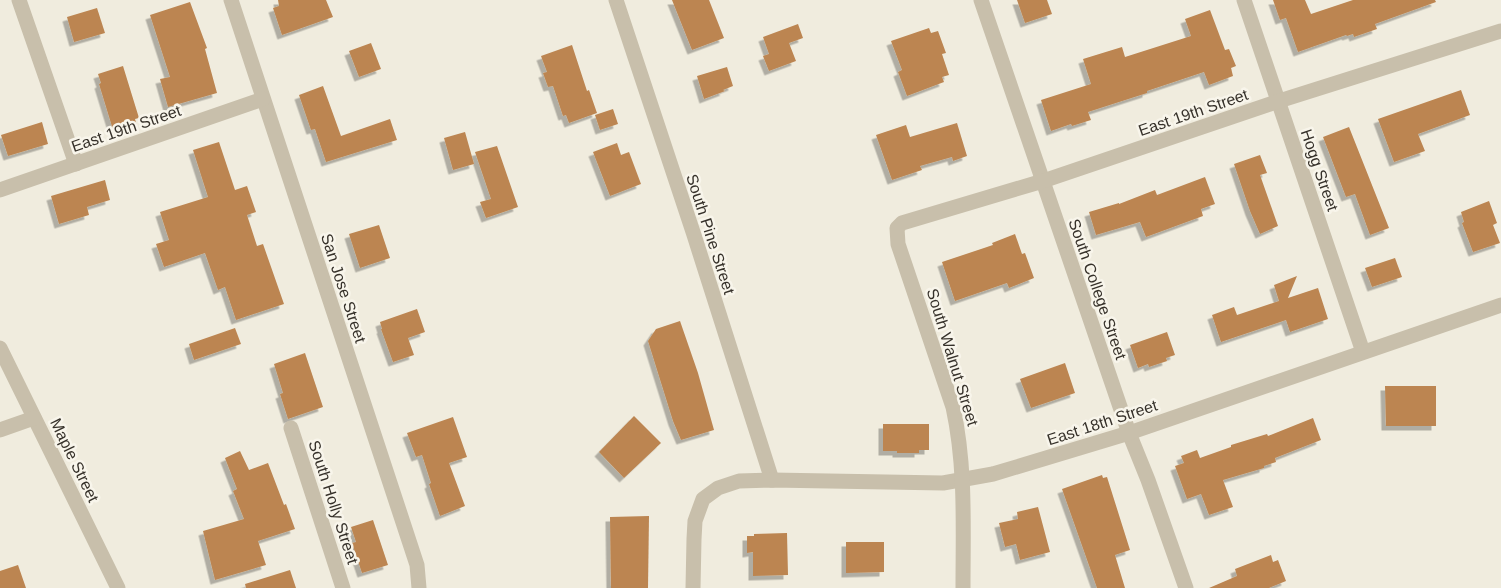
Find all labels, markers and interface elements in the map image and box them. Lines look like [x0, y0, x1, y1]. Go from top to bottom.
street label: East 19th Street [1136, 86, 1251, 139]
street label: East 19th Street [69, 102, 184, 155]
street label: Hogg Street [1298, 127, 1342, 214]
street label: South Pine Street [683, 172, 738, 297]
street label: South College Street [1065, 217, 1130, 362]
street label: San Jose Street [318, 231, 369, 345]
street label: South Walnut Street [924, 286, 982, 428]
street label: East 18th Street [1045, 396, 1160, 448]
street label: Maple Street [47, 416, 102, 505]
street label: South Holly Street [306, 438, 362, 567]

